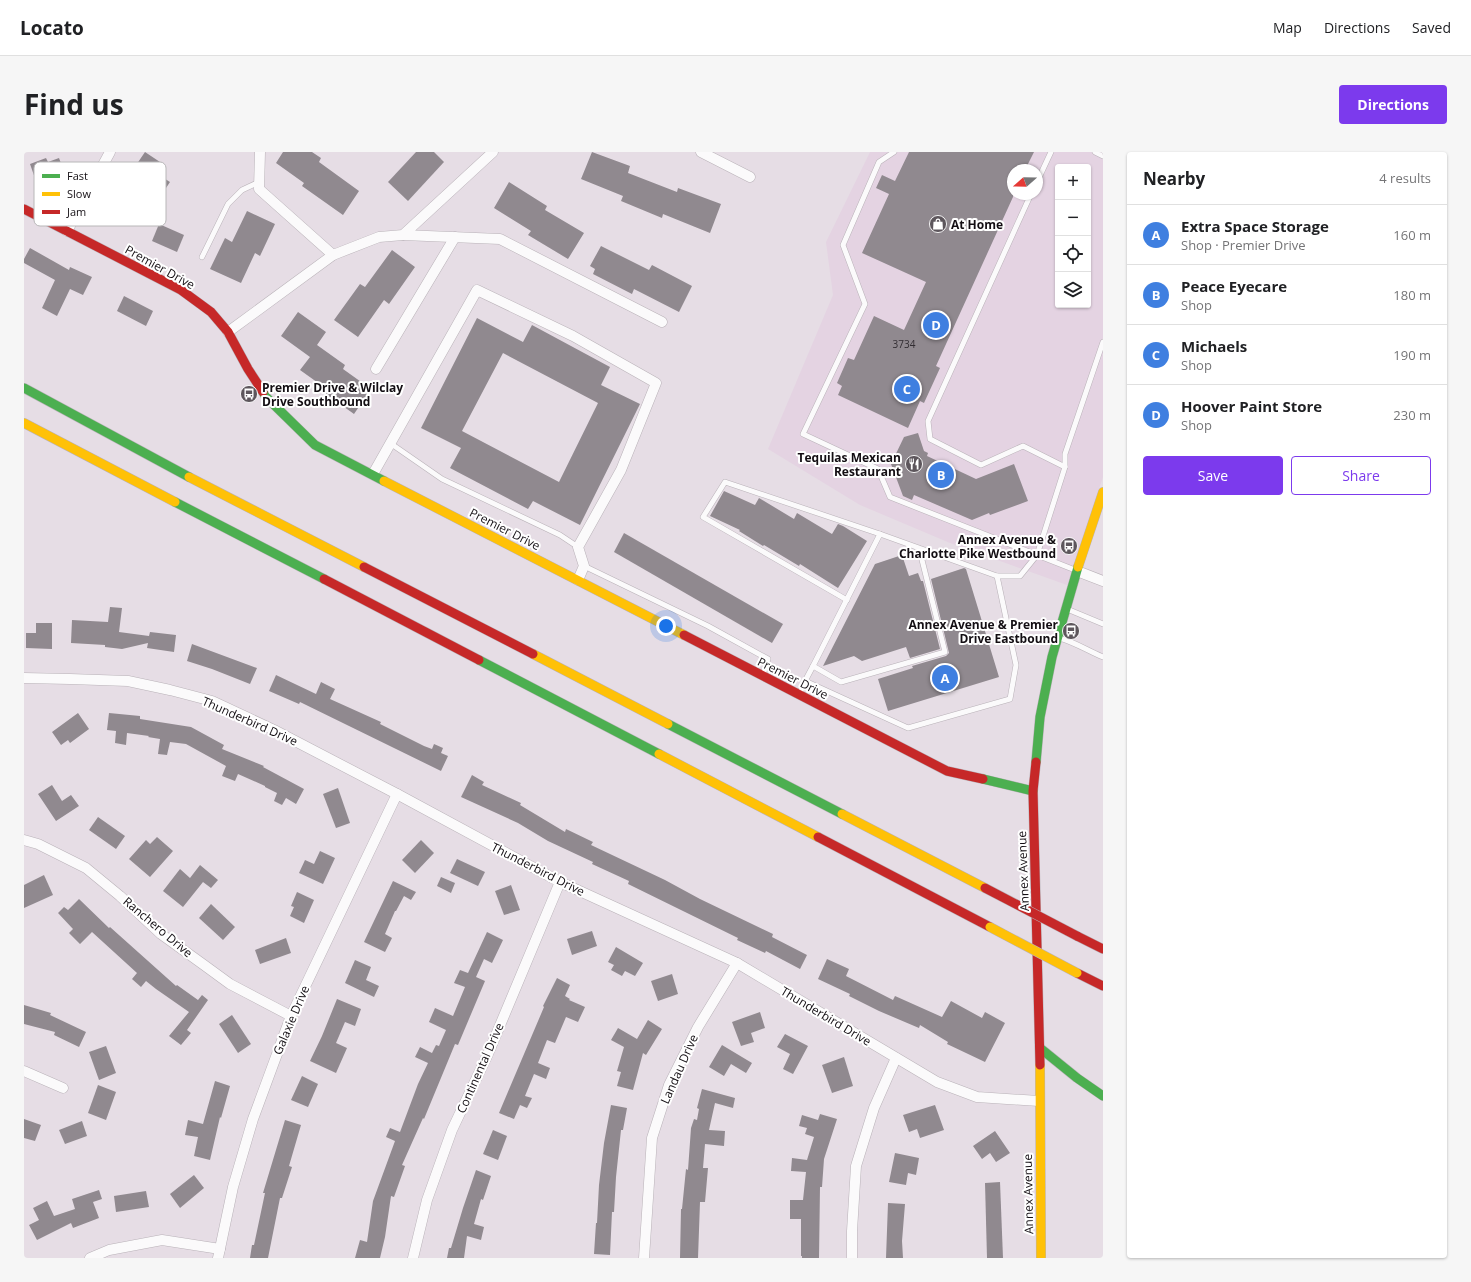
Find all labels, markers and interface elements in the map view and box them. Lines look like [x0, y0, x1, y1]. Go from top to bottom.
text: Locato [20, 15, 84, 41]
text: Map [1273, 18, 1302, 37]
text: Directions [1324, 18, 1390, 37]
text: Saved [1412, 18, 1451, 37]
text: Find us [24, 85, 124, 123]
button: Directions [1339, 85, 1447, 124]
legend [34, 162, 166, 226]
north arrow [1007, 164, 1043, 200]
map controls [1055, 164, 1091, 308]
button: + [1055, 164, 1091, 200]
text: Nearby [1143, 167, 1205, 190]
text: Fast [67, 168, 88, 183]
text: 4 results [1379, 169, 1431, 187]
text: Slow [67, 186, 91, 201]
button: − [1055, 200, 1091, 236]
text: Jam [66, 204, 86, 219]
shop icon: At Home [928, 214, 948, 234]
place label: At Home [951, 216, 1003, 233]
text: Extra Space Storage [1181, 216, 1329, 236]
text: A [1152, 226, 1160, 244]
text: 160 m [1393, 226, 1431, 244]
button: locate [1055, 236, 1091, 272]
text: Shop · Premier Drive [1181, 236, 1306, 254]
street label: Premier Drive [122, 241, 198, 293]
button: layers [1055, 272, 1091, 308]
text: Peace Eyecare [1181, 276, 1287, 296]
text: B [1152, 286, 1160, 304]
text: 180 m [1393, 286, 1431, 304]
text: Shop [1181, 296, 1212, 314]
pin: D [923, 310, 949, 340]
text: Michaels [1181, 336, 1247, 356]
house number: 3734 [893, 337, 916, 351]
text: C [1152, 346, 1160, 364]
text: 190 m [1393, 346, 1431, 364]
text: Shop [1181, 356, 1212, 374]
pin: C [894, 374, 920, 404]
place label: Premier Drive & Wilclay Drive Southbound [262, 379, 403, 410]
bus stop icon: Premier Drive & Wilclay Drive Southbound [239, 384, 259, 404]
text: Hoover Paint Store [1181, 396, 1322, 416]
text: D [1151, 406, 1161, 424]
text: 230 m [1393, 406, 1431, 424]
text: Shop [1181, 416, 1212, 434]
place label: Tequilas Mexican Restaurant [798, 449, 901, 480]
restaurant icon: Tequilas Mexican Restaurant [904, 454, 924, 474]
button: Save [1143, 456, 1283, 495]
button: Share [1291, 456, 1431, 495]
pin: B [928, 460, 954, 490]
street label: Premier Drive [467, 504, 543, 554]
place label: Annex Avenue & Charlotte Pike Westbound [899, 531, 1056, 562]
bus stop icon: Annex Avenue & Charlotte Pike Westbound [1059, 536, 1079, 556]
your location [656, 616, 676, 636]
place label: Annex Avenue & Premier Drive Eastbound [908, 616, 1059, 647]
bus stop icon: Annex Avenue & Premier Drive Eastbound [1061, 621, 1081, 641]
street label: Premier Drive [755, 653, 831, 703]
pin: A [932, 663, 958, 693]
street label: Thunderbird Drive [200, 692, 301, 750]
street label: Annex Avenue [1013, 830, 1033, 911]
street label: Thunderbird Drive [488, 838, 588, 900]
street label: Ranchero Drive [120, 893, 197, 961]
street label: Thunderbird Drive [778, 982, 875, 1050]
street label: Galaxie Drive [269, 983, 313, 1057]
street label: Continental Drive [452, 1020, 508, 1116]
street label: Landau Drive [656, 1031, 702, 1106]
street label: Annex Avenue [1019, 1153, 1037, 1234]

